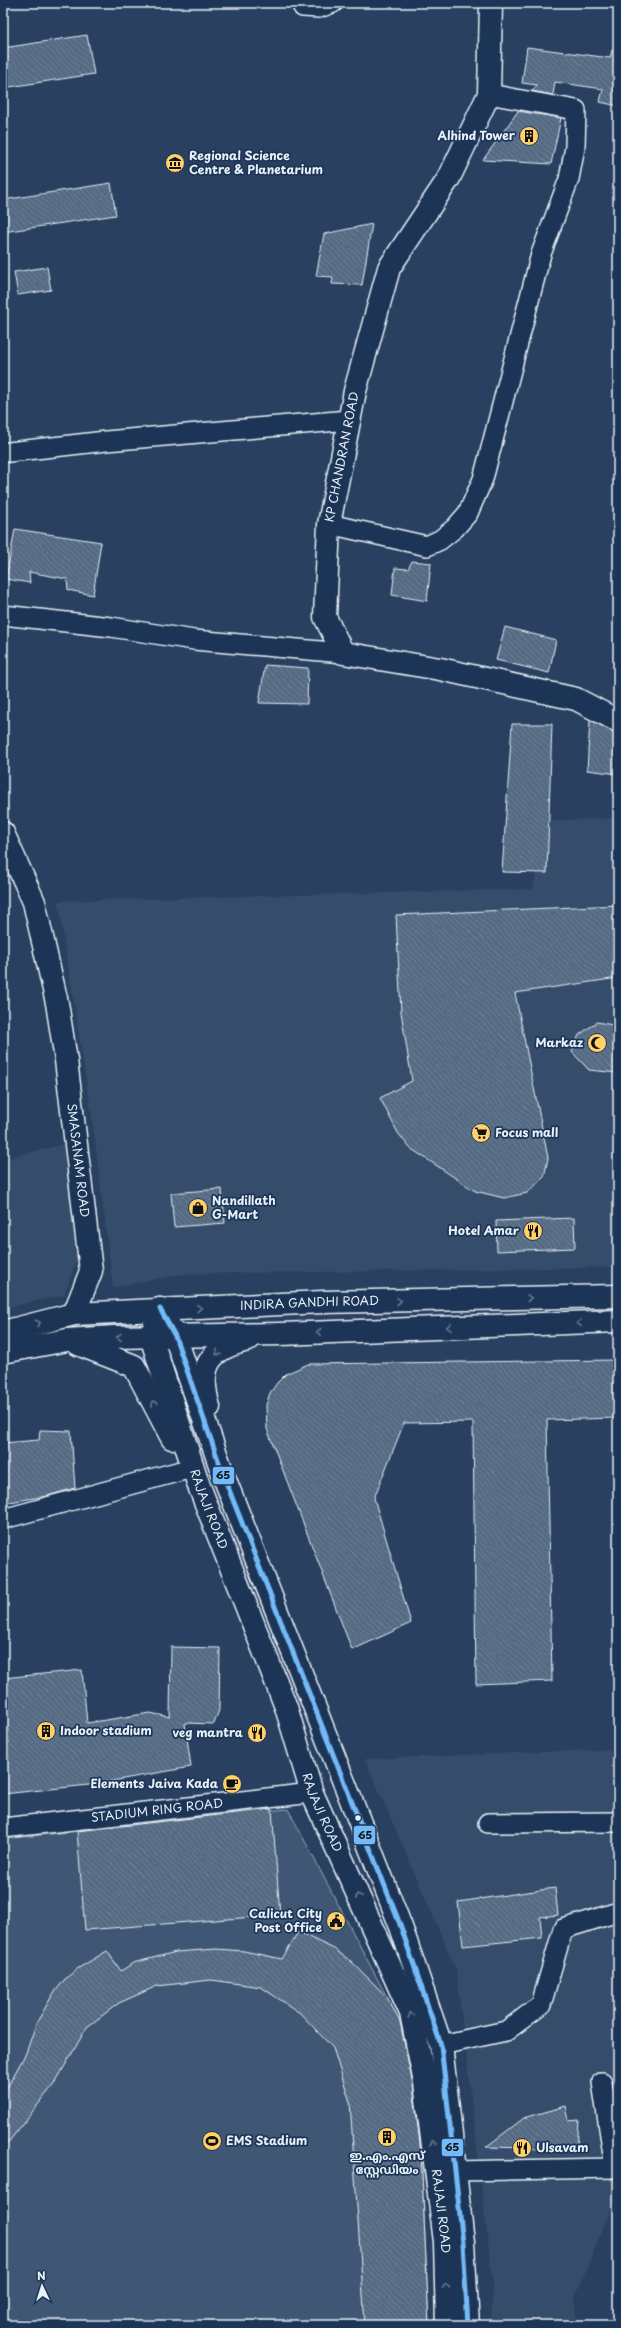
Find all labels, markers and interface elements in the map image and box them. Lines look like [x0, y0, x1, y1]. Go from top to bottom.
building icon: Alhind Tower [518, 125, 540, 147]
place label: Alhind Tower [438, 126, 516, 144]
place label: Regional Science Centre & Planetarium [189, 146, 323, 178]
museum icon: Regional Science Centre & Planetarium [164, 152, 186, 174]
street label: KP CHANDRAN ROAD [320, 390, 363, 524]
mosque icon: Markaz [586, 1032, 608, 1054]
place label: Markaz [535, 1033, 583, 1051]
street label: SMASANAM ROAD [63, 1102, 95, 1218]
supermarket icon: Focus mall [470, 1122, 492, 1144]
place label: Focus mall [495, 1123, 558, 1141]
place label: Nandillath G-Mart [212, 1191, 276, 1223]
shop icon: Nandillath G-Mart [187, 1197, 209, 1219]
restaurant icon: Hotel Amar [522, 1220, 544, 1242]
place label: Hotel Amar [448, 1221, 520, 1239]
street label: INDIRA GANDHI ROAD [239, 1291, 379, 1314]
one-way arrow [526, 1294, 532, 1302]
one-way arrow [396, 1297, 402, 1305]
one-way arrow [196, 1303, 202, 1312]
one-way arrow [576, 1318, 582, 1327]
one-way arrow [35, 1319, 42, 1328]
one-way arrow [446, 1323, 452, 1332]
one-way arrow [316, 1328, 322, 1336]
one-way arrow [116, 1333, 122, 1341]
one-way arrow [215, 1349, 223, 1356]
one-way arrow [151, 1399, 158, 1407]
line badge: 65 [212, 1466, 235, 1485]
text: 65 [216, 1466, 230, 1483]
street label: RAJAJI ROAD [186, 1467, 233, 1552]
building icon: Indoor stadium [35, 1720, 57, 1742]
place label: Indoor stadium [60, 1721, 152, 1739]
restaurant icon: veg mantra [246, 1722, 268, 1744]
place label: veg mantra [173, 1723, 244, 1741]
street label: RAJAJI ROAD [298, 1770, 347, 1855]
cafe icon: Elements Jaiva Kada [221, 1773, 243, 1795]
place label: Elements Jaiva Kada [90, 1774, 219, 1792]
street label: STADIUM RING ROAD [90, 1793, 224, 1826]
unlabelled marker [353, 1813, 363, 1823]
line badge: 65 [353, 1825, 376, 1845]
text: 65 [358, 1826, 372, 1843]
one-way arrow [355, 1893, 363, 1900]
place label: Calicut City Post Office [249, 1904, 322, 1936]
public building icon: Calicut City Post Office [325, 1910, 347, 1932]
one-way arrow [407, 2012, 416, 2019]
building icon: ഇ.എം.എസ് സ്റ്റേഡിയം [376, 2126, 398, 2148]
sports icon: EMS Stadium [201, 2130, 223, 2152]
place label: EMS Stadium [226, 2131, 307, 2149]
restaurant icon: Ulsavam [511, 2137, 533, 2159]
line badge: 65 [441, 2138, 464, 2157]
text: 65 [445, 2138, 459, 2155]
place label: Ulsavam [536, 2138, 588, 2156]
one-way arrow [429, 2140, 438, 2146]
place label: ഇ.എം.എസ് സ്റ്റേഡിയം [350, 2146, 426, 2179]
street label: RAJAJI ROAD [428, 2168, 455, 2253]
north arrow [22, 2266, 62, 2306]
text: N [36, 2267, 46, 2284]
one-way arrow [442, 2283, 450, 2289]

